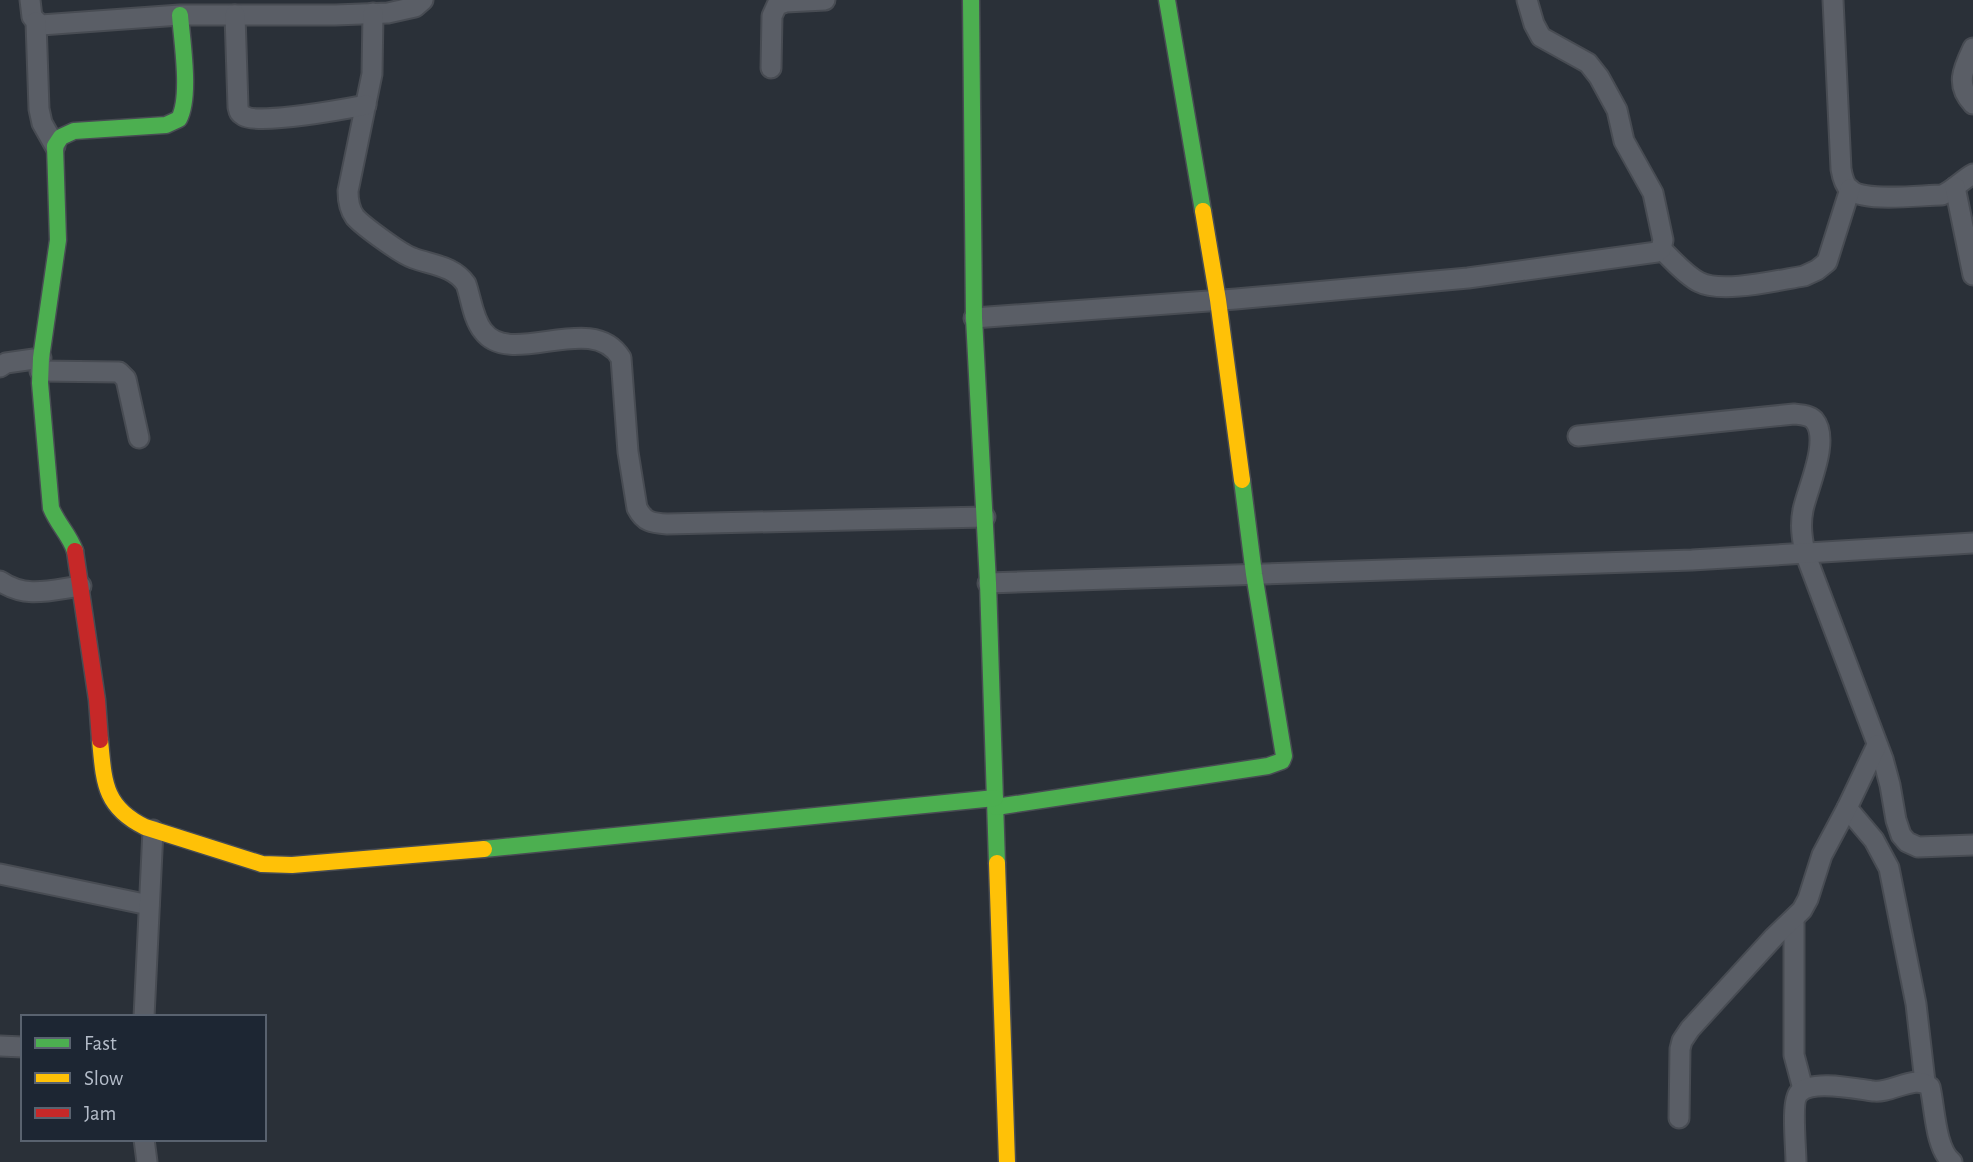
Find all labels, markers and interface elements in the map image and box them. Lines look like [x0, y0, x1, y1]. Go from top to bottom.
legend [21, 1015, 266, 1141]
text: Fast [84, 1033, 117, 1054]
text: Slow [84, 1068, 123, 1089]
text: Jam [84, 1103, 116, 1124]

